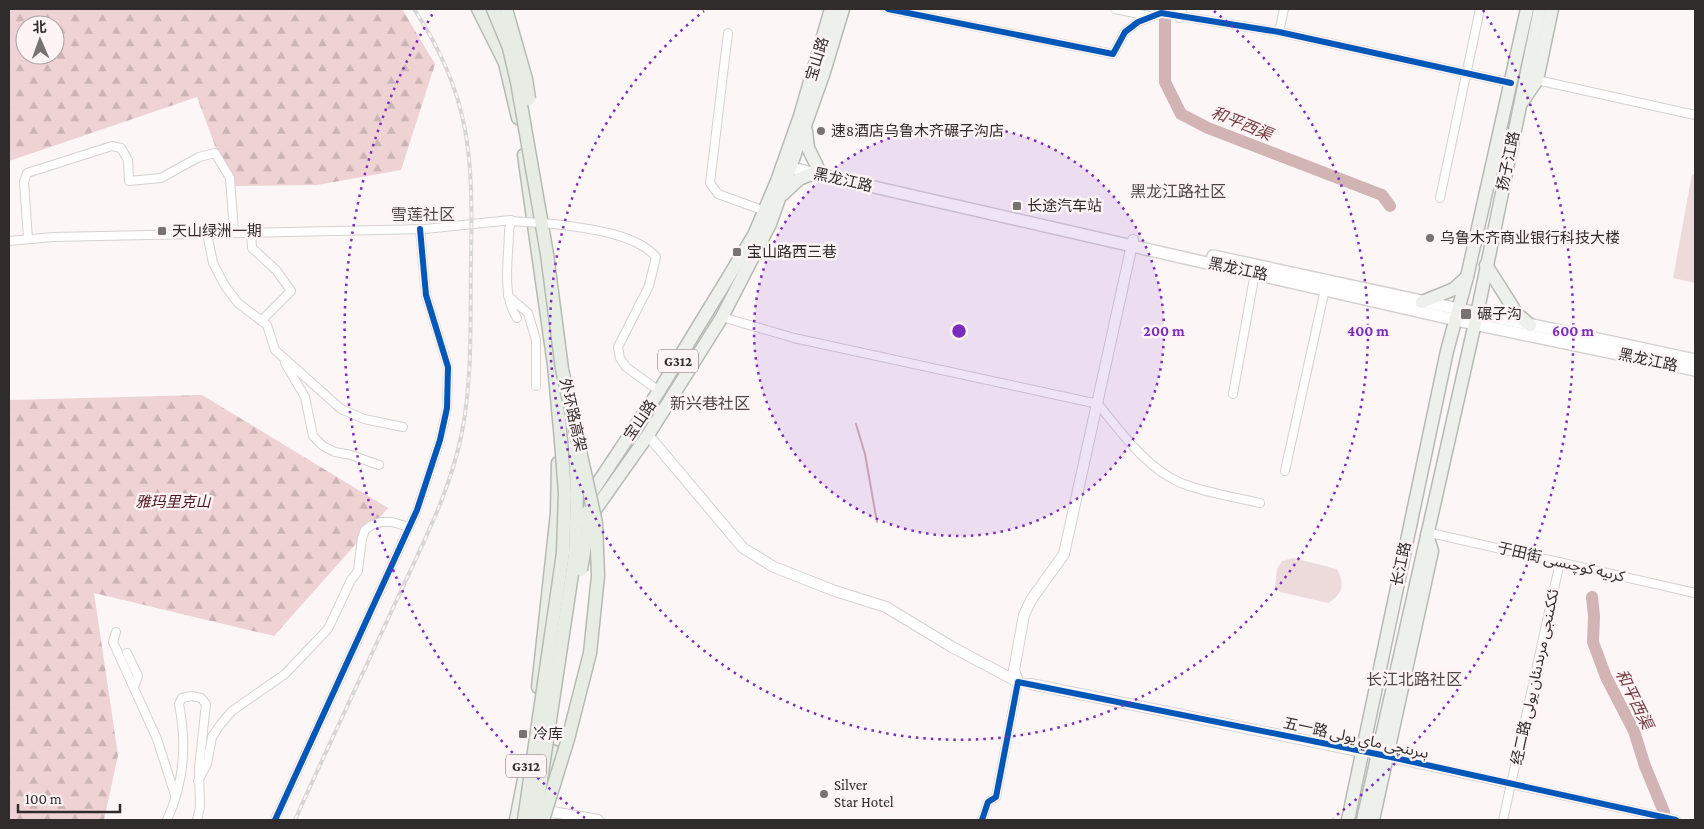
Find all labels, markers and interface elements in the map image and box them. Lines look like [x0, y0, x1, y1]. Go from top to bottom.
north arrow [15, 15, 65, 65]
text: 北 [32, 19, 47, 35]
street label: 宝山路 [803, 35, 831, 83]
water label: 和平西渠 [1209, 104, 1277, 144]
place label: 速8酒店乌鲁木齐碾子沟店 [831, 123, 1004, 139]
marker: 速8酒店乌鲁木齐碾子沟店 [815, 125, 827, 137]
street label: 扬子江路 [1494, 130, 1522, 192]
street label: 黑龙江路 [812, 164, 874, 195]
district label: 黑龙江路社区 [1130, 183, 1226, 200]
place label: 长途汽车站 [1027, 198, 1102, 214]
marker: 长途汽车站 [1011, 200, 1023, 212]
district label: 雪莲社区 [391, 206, 455, 223]
place label: 天山绿洲一期 [172, 222, 262, 239]
marker: 天山绿洲一期 [156, 225, 168, 237]
place label: 乌鲁木齐商业银行科技大楼 [1440, 230, 1620, 246]
marker: 乌鲁木齐商业银行科技大楼 [1424, 232, 1436, 244]
place label: 宝山路西三巷 [747, 244, 837, 260]
marker: 宝山路西三巷 [731, 246, 743, 258]
street label: 黑龙江路 [1207, 254, 1269, 283]
place label: 碾子沟 [1477, 306, 1522, 322]
marker: 碾子沟 [1459, 307, 1473, 321]
centre of rings [950, 322, 968, 340]
text: 200 m [1143, 323, 1185, 339]
text: 400 m [1347, 323, 1389, 339]
text: 600 m [1552, 323, 1594, 339]
street label: 黑龙江路 [1617, 345, 1679, 374]
road number: G312 [658, 350, 698, 372]
street label: 外环路高架 [557, 377, 589, 453]
district label: 新兴巷社区 [670, 395, 750, 412]
street label: 宝山路 [621, 397, 659, 443]
park label: 雅玛里克山 [135, 494, 211, 510]
street label: 长江路 [1388, 540, 1414, 588]
street label: 于田街 كرىيە كوچىسى [1495, 540, 1627, 587]
street label: 经二路 ئككىنجى مرىدىئان يولى [1509, 588, 1562, 767]
water label: 和平西渠 [1613, 667, 1657, 733]
district label: 长江北路社区 [1366, 671, 1462, 688]
street label: 五一路 بىرىنچى ماي يولى [1281, 715, 1430, 765]
place label: 冷库 [533, 726, 563, 742]
marker: 冷库 [517, 728, 529, 740]
road number: G312 [506, 754, 546, 778]
place label: Silver Star Hotel [834, 777, 894, 810]
scale bar [18, 782, 120, 814]
marker: Silver Star Hotel [818, 788, 830, 800]
text: 100 m [25, 791, 62, 807]

